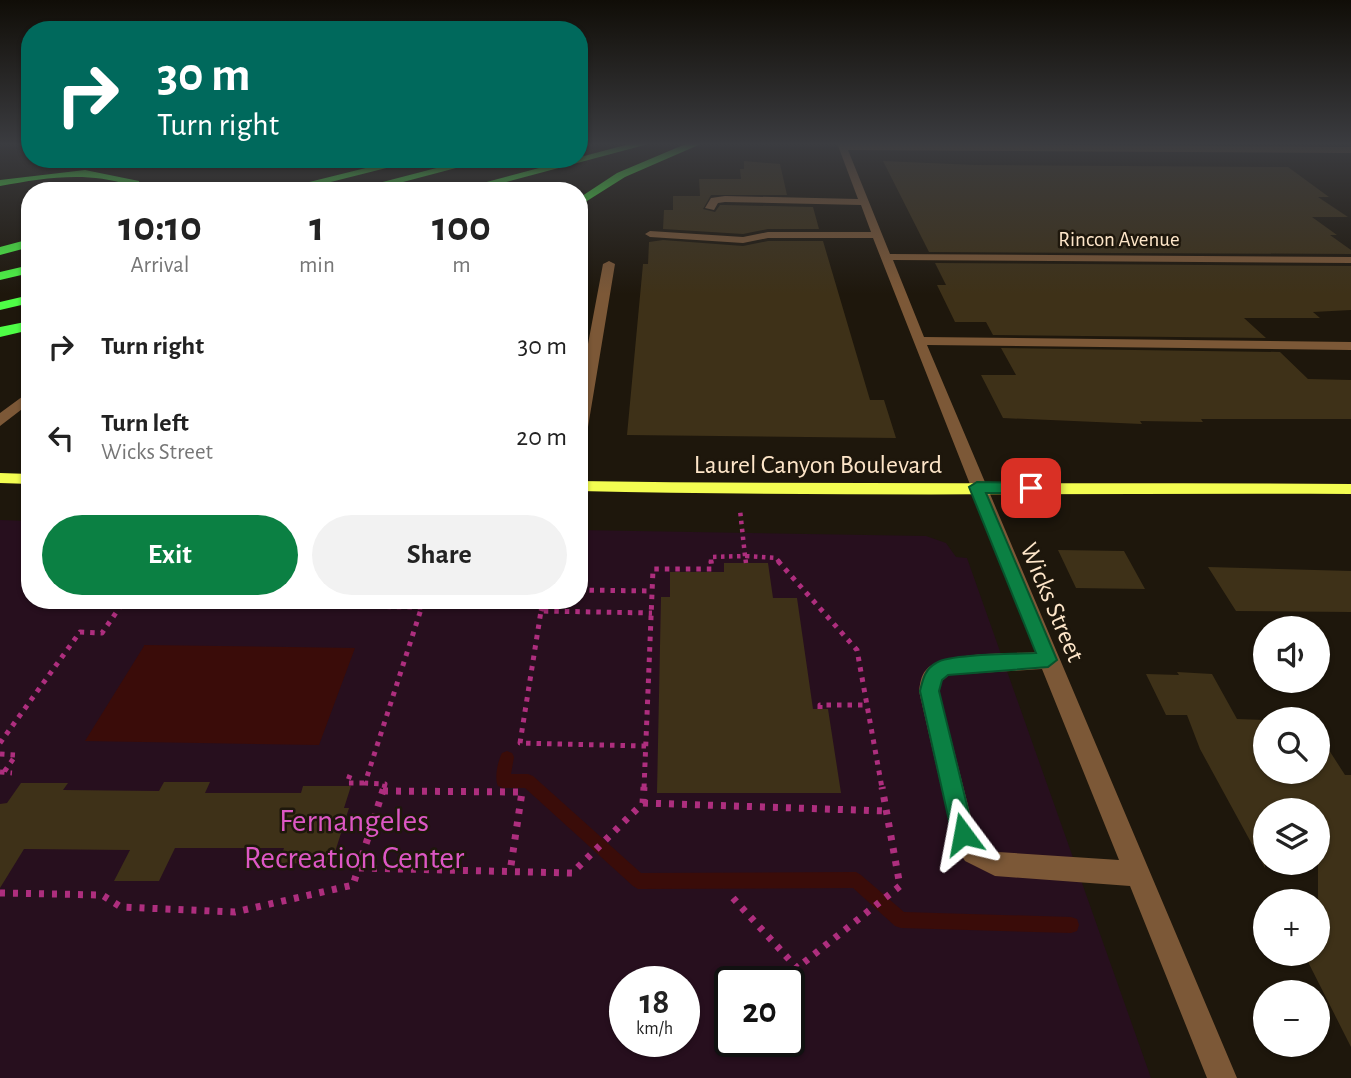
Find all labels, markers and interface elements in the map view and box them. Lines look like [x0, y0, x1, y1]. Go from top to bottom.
icon: right [42, 49, 133, 140]
text: 30 m [157, 51, 251, 100]
text: Turn right [157, 109, 279, 141]
text: 10:10 [118, 206, 202, 248]
text: 1 [309, 206, 324, 248]
text: 100 [432, 206, 491, 248]
street label: Rincon Avenue [1058, 229, 1180, 250]
text: Arrival [130, 254, 190, 277]
text: min [299, 254, 335, 277]
text: m [452, 254, 471, 277]
icon: right [42, 328, 80, 366]
text: Turn right [101, 333, 204, 359]
text: 30 m [517, 333, 567, 359]
text: Turn left [101, 410, 189, 436]
icon: left [42, 419, 80, 457]
text: 20 m [516, 424, 567, 450]
text: Wicks Street [101, 441, 213, 464]
street label: Laurel Canyon Boulevard [694, 452, 942, 478]
pin [1001, 458, 1061, 518]
icon: arrive [1012, 469, 1050, 507]
button: Exit [42, 515, 298, 595]
button: Share [312, 515, 567, 595]
street label: Wicks Street [1015, 539, 1089, 666]
map controls [1253, 616, 1330, 1057]
button: sound [1253, 616, 1330, 693]
button: search [1253, 707, 1330, 784]
position arrow [926, 797, 1000, 871]
button: layers [1253, 798, 1330, 875]
park label: Fernangeles Recreation Center [244, 805, 465, 874]
button: + [1253, 889, 1330, 966]
speed limit sign: 20 [714, 966, 805, 1057]
button: − [1253, 980, 1330, 1057]
text: 18 [640, 985, 669, 1020]
text: km/h [636, 1020, 673, 1038]

